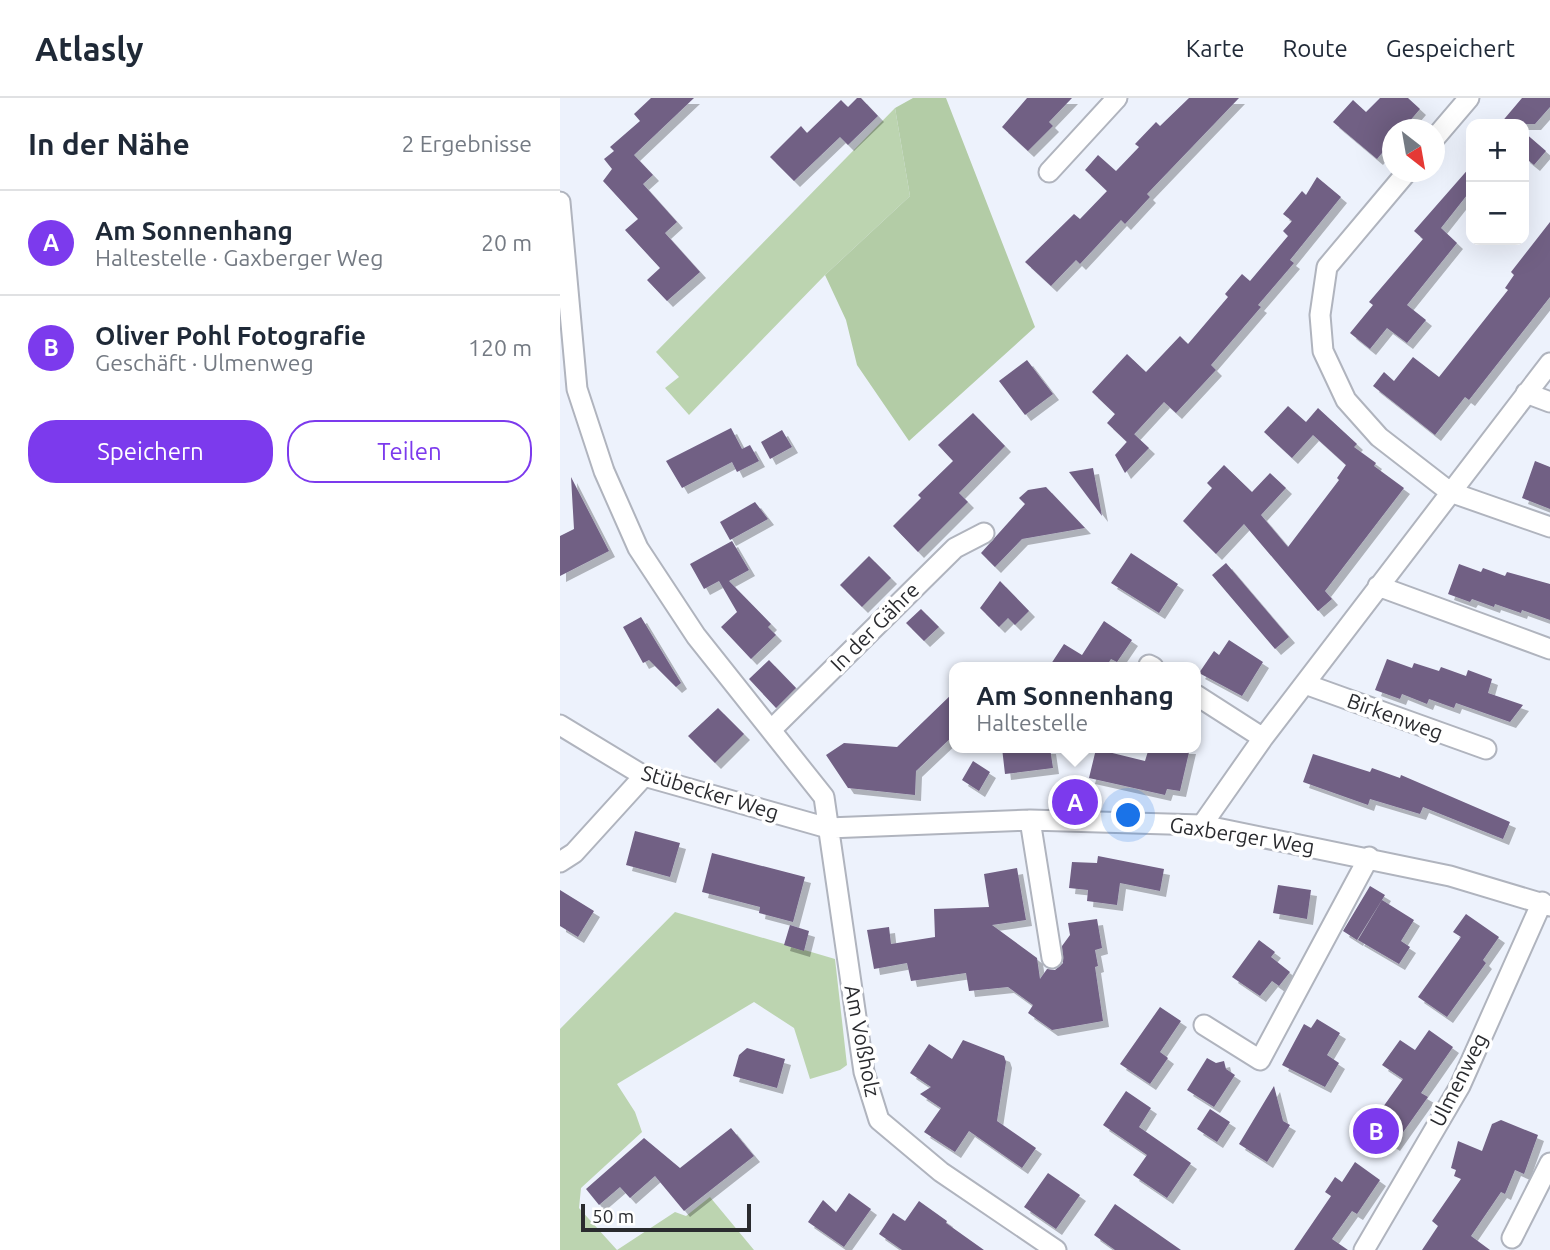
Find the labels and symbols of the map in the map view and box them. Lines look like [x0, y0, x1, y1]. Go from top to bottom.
north arrow [1382, 119, 1445, 182]
street label: In der Gähre [825, 577, 923, 675]
street label: Birkenweg [1344, 688, 1447, 744]
street label: Stübecker Weg [639, 760, 782, 824]
pin: A [1052, 776, 1098, 828]
your location [1111, 798, 1145, 832]
street label: Gaxberger Weg [1168, 812, 1316, 858]
street label: Am Voßholz [840, 983, 886, 1099]
street label: Ulmenweg [1424, 1029, 1492, 1130]
pin: B [1353, 1105, 1399, 1157]
scale bar [581, 1201, 751, 1233]

